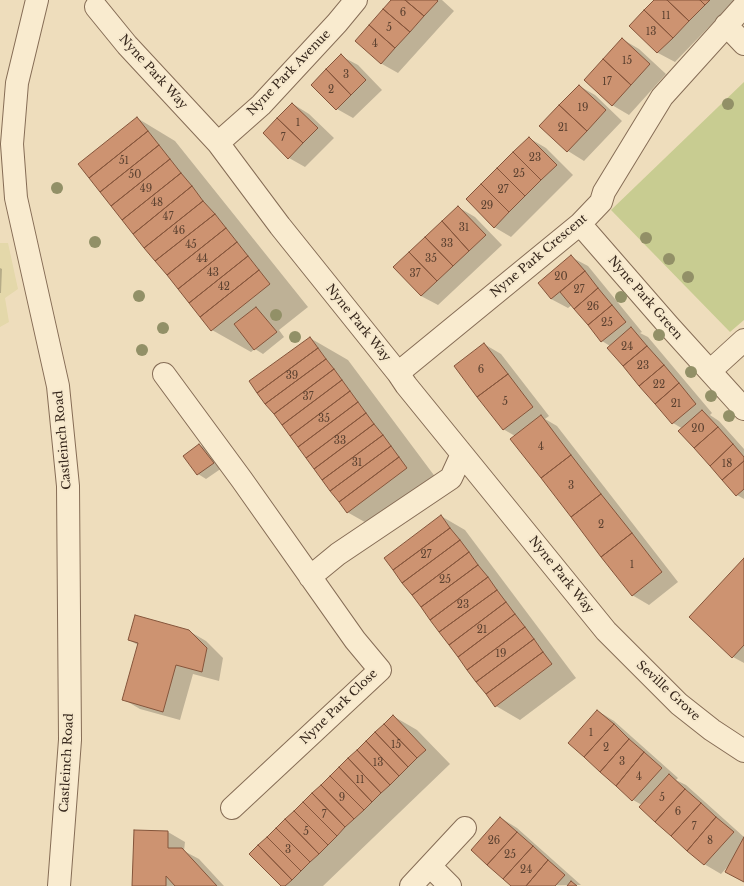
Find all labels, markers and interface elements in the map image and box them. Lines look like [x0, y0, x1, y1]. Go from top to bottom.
house number: 6 [400, 7, 406, 19]
house number: 11 [662, 10, 670, 22]
house number: 5 [386, 22, 392, 34]
house number: 13 [646, 26, 656, 38]
street label: Nyne Park Avenue [244, 27, 334, 119]
street label: Nyne Park Way [116, 32, 190, 112]
house number: 4 [372, 38, 378, 50]
house number: 15 [622, 55, 632, 67]
house number: 3 [343, 69, 349, 81]
house number: 17 [602, 76, 612, 88]
house number: 2 [328, 84, 334, 96]
house number: 19 [578, 102, 588, 114]
house number: 1 [296, 117, 300, 129]
house number: 21 [558, 122, 568, 134]
house number: 7 [280, 132, 286, 144]
house number: 23 [529, 152, 541, 164]
house number: 51 [119, 155, 129, 167]
house number: 25 [513, 168, 525, 180]
house number: 50 [129, 169, 141, 181]
house number: 49 [140, 183, 152, 195]
house number: 27 [497, 184, 509, 196]
house number: 48 [151, 197, 163, 209]
house number: 29 [481, 200, 493, 212]
house number: 47 [163, 211, 173, 223]
street label: Nyne Park Crescent [488, 211, 590, 301]
house number: 31 [459, 222, 469, 234]
house number: 46 [173, 225, 185, 237]
house number: 33 [441, 238, 453, 250]
house number: 45 [185, 239, 197, 251]
house number: 44 [196, 253, 208, 265]
house number: 35 [425, 253, 437, 265]
street label: Nyne Park Green [605, 253, 685, 343]
house number: 43 [207, 267, 219, 279]
house number: 37 [409, 268, 421, 280]
house number: 20 [554, 271, 568, 283]
house number: 42 [218, 281, 230, 293]
street label: Nyne Park Way [322, 281, 394, 365]
house number: 27 [573, 284, 585, 296]
house number: 26 [587, 301, 599, 313]
house number: 25 [601, 317, 613, 329]
house number: 24 [621, 341, 633, 353]
house number: 23 [637, 360, 649, 372]
house number: 6 [478, 364, 484, 376]
house number: 39 [286, 370, 298, 382]
house number: 22 [653, 379, 665, 391]
street label: Castleinch Road [51, 390, 75, 490]
house number: 37 [302, 391, 314, 403]
house number: 5 [502, 396, 508, 408]
house number: 21 [671, 398, 681, 410]
house number: 35 [318, 413, 330, 425]
house number: 20 [691, 423, 705, 435]
house number: 33 [334, 435, 346, 447]
house number: 4 [538, 441, 544, 453]
house number: 31 [352, 457, 362, 469]
house number: 18 [722, 458, 732, 470]
house number: 3 [568, 480, 574, 492]
house number: 2 [598, 519, 604, 531]
street label: Nyne Park Way [525, 533, 597, 617]
house number: 27 [420, 549, 432, 561]
house number: 1 [630, 559, 634, 571]
house number: 25 [439, 574, 451, 586]
house number: 23 [457, 599, 469, 611]
house number: 21 [477, 624, 487, 636]
house number: 19 [496, 648, 506, 660]
street label: Seville Grove [633, 658, 703, 724]
street label: Nyne Park Close [297, 666, 381, 748]
street label: Castleinch Road [57, 713, 77, 813]
house number: 1 [589, 727, 593, 739]
house number: 15 [391, 739, 401, 751]
house number: 2 [603, 742, 609, 754]
house number: 3 [619, 756, 625, 768]
house number: 13 [373, 757, 383, 769]
house number: 4 [636, 771, 642, 783]
house number: 11 [356, 774, 364, 786]
house number: 9 [339, 792, 345, 804]
house number: 5 [659, 792, 665, 804]
house number: 6 [675, 806, 681, 818]
house number: 7 [321, 809, 327, 821]
house number: 7 [691, 821, 697, 833]
house number: 5 [303, 826, 309, 838]
house number: 26 [488, 835, 500, 847]
house number: 8 [707, 835, 713, 847]
house number: 3 [285, 844, 291, 856]
house number: 25 [504, 849, 516, 861]
house number: 24 [520, 864, 532, 876]

